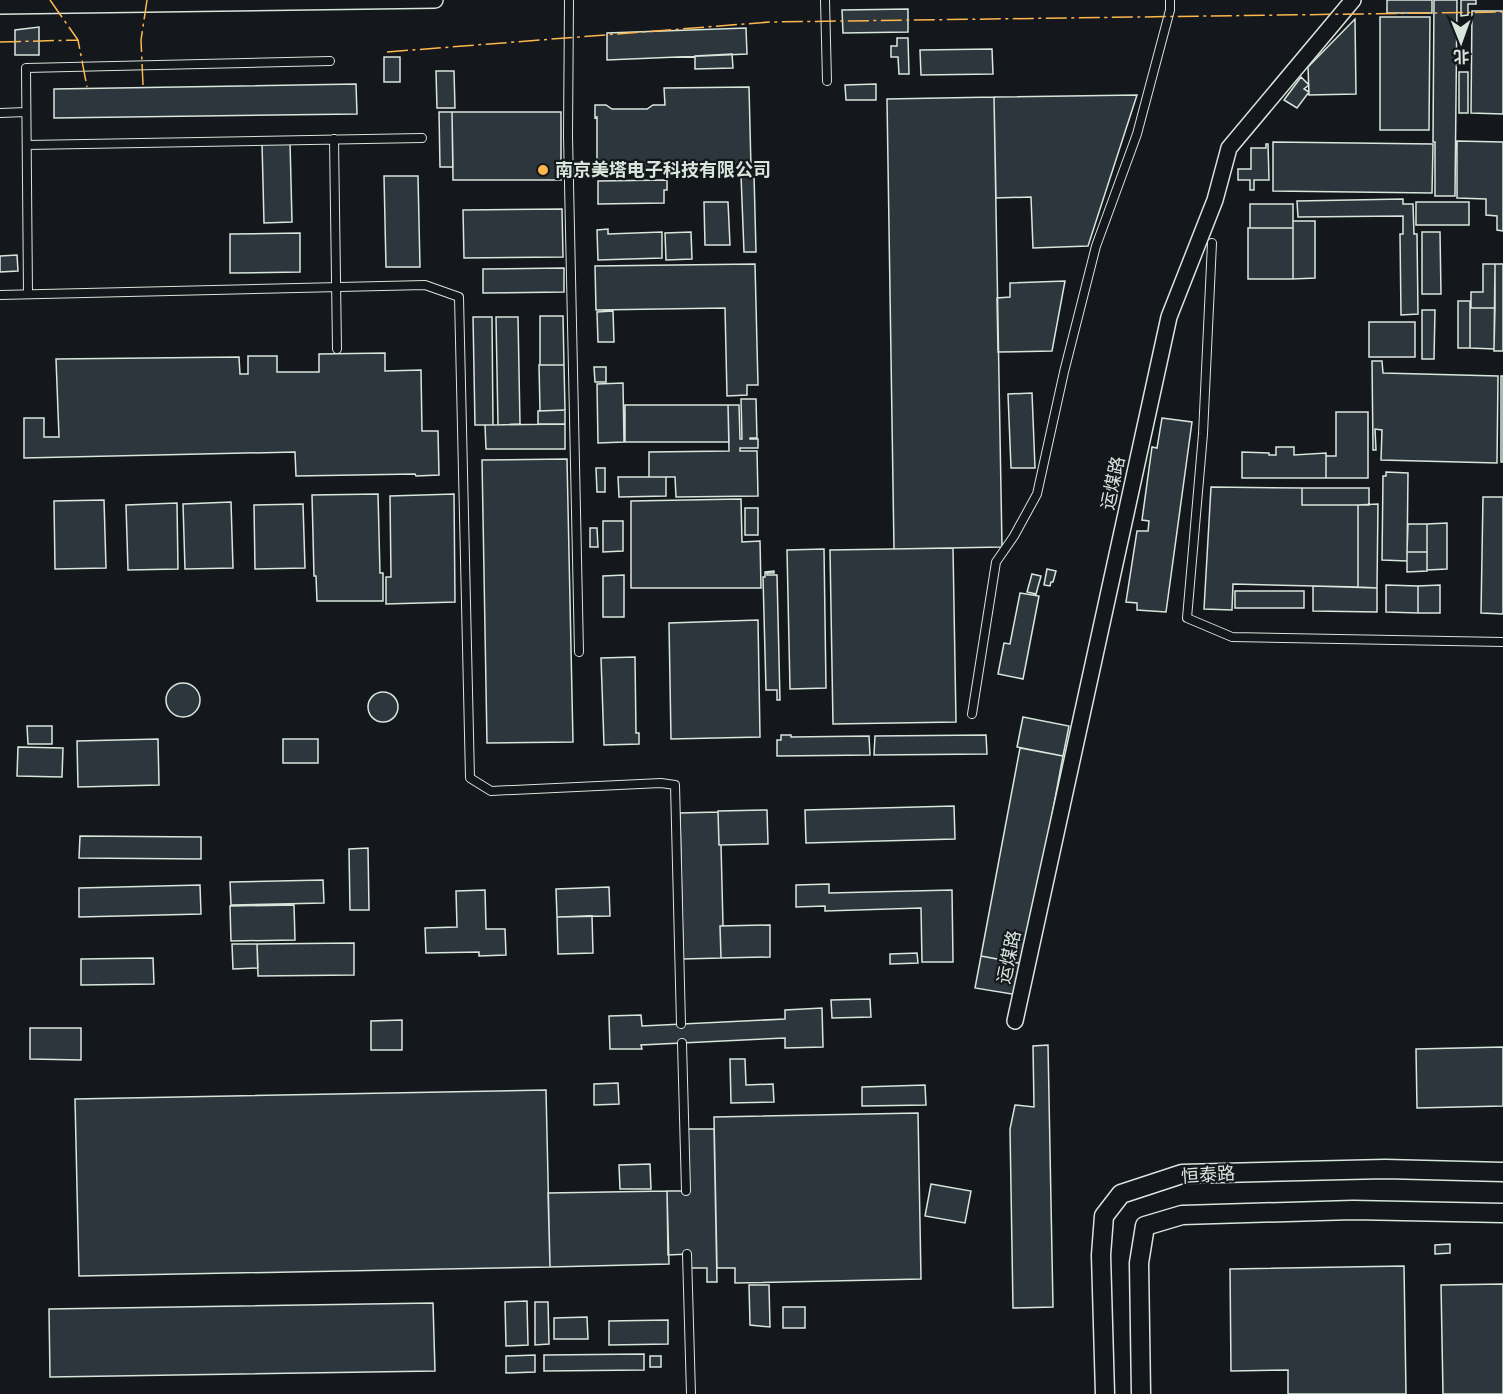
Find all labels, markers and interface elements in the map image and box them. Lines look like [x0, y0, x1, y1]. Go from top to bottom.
north arrow [1431, 12, 1491, 72]
text: 北 [1453, 47, 1469, 67]
place label: 南京美塔电子科技有限公司 [555, 158, 771, 181]
marker: 南京美塔电子科技有限公司 [536, 163, 550, 177]
street label: 运煤路 [1096, 454, 1129, 512]
street label: 运煤路 [992, 928, 1025, 986]
street label: 恒泰路 [1180, 1161, 1236, 1188]

